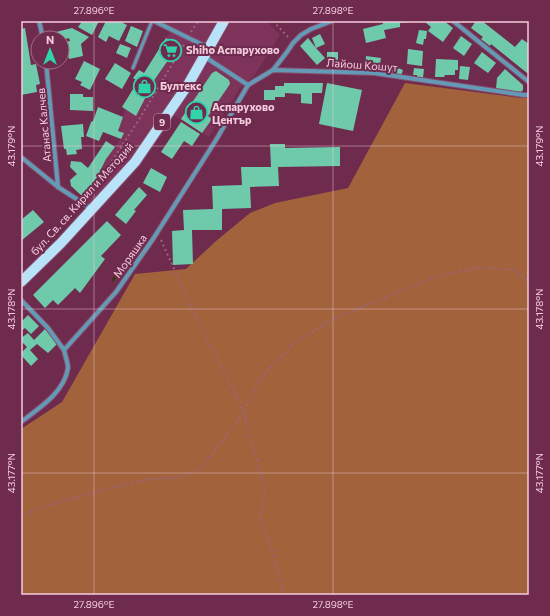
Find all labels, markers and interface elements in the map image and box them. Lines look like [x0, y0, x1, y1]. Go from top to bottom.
text: 27.896°E [73, 4, 115, 16]
text: 27.898°E [312, 4, 354, 16]
north arrow [30, 30, 70, 70]
text: N [46, 33, 54, 46]
supermarket icon: Shiho Аспарухово [157, 37, 183, 63]
place label: Shiho Аспарухово [186, 43, 280, 56]
street label: Лайош Кошут [326, 56, 398, 73]
shop icon: Бултекс [132, 73, 158, 99]
place label: Бултекс [160, 79, 201, 92]
street label: Атанас Калчев [34, 87, 53, 163]
shop icon: Аспарухово Център [184, 100, 210, 126]
place label: Аспарухово Център [212, 100, 275, 126]
road number: 9 [154, 114, 170, 130]
text: 43.179°N [5, 126, 17, 166]
text: 43.179°N [533, 126, 545, 166]
street label: бул. Св. св. Кирил и Методий [28, 140, 136, 258]
street label: Моряшка [110, 231, 149, 280]
text: 43.178°N [5, 289, 17, 329]
text: 43.178°N [533, 289, 545, 329]
text: 43.177°N [5, 453, 17, 493]
text: 43.177°N [533, 453, 545, 493]
text: 27.896°E [73, 598, 115, 610]
text: 27.898°E [312, 598, 354, 610]

